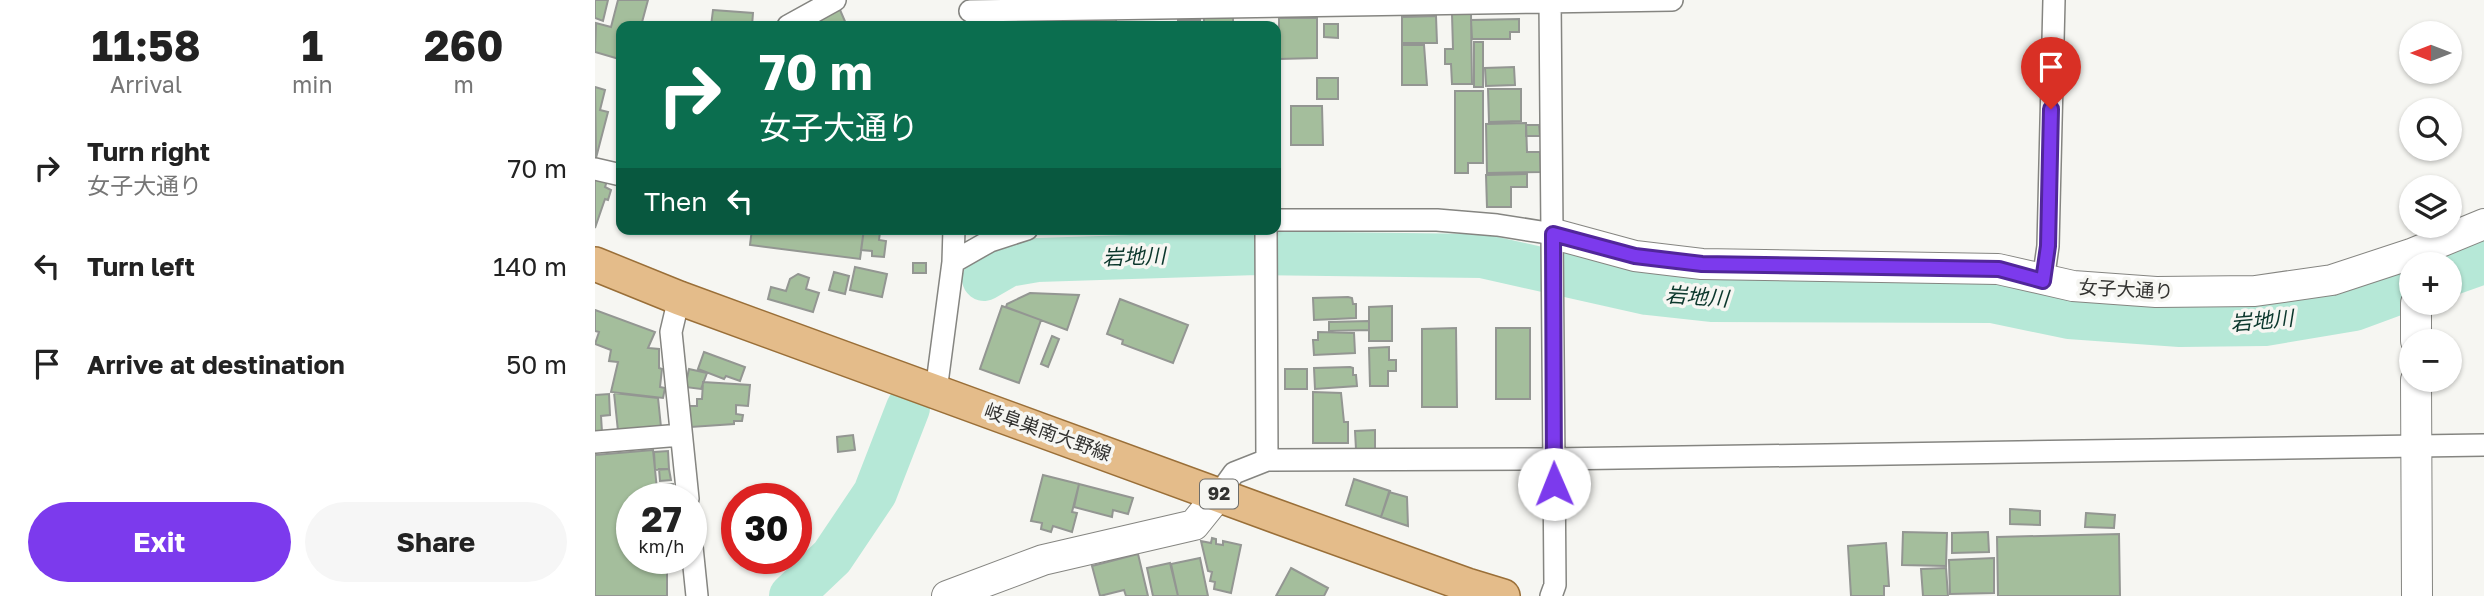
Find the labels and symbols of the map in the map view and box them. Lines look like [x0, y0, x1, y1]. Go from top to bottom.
north arrow [2399, 21, 2462, 84]
pin [2021, 37, 2081, 109]
water label: 岩地川 [1102, 242, 1168, 270]
street label: 女子大通り [2078, 275, 2174, 302]
water label: 岩地川 [1665, 281, 1731, 311]
water label: 岩地川 [2229, 304, 2296, 336]
street label: 岐阜巣南大野線 [982, 398, 1115, 465]
position arrow [1517, 447, 1591, 521]
road number: 92 [1200, 480, 1238, 508]
speed limit sign: 30 [721, 483, 812, 574]

